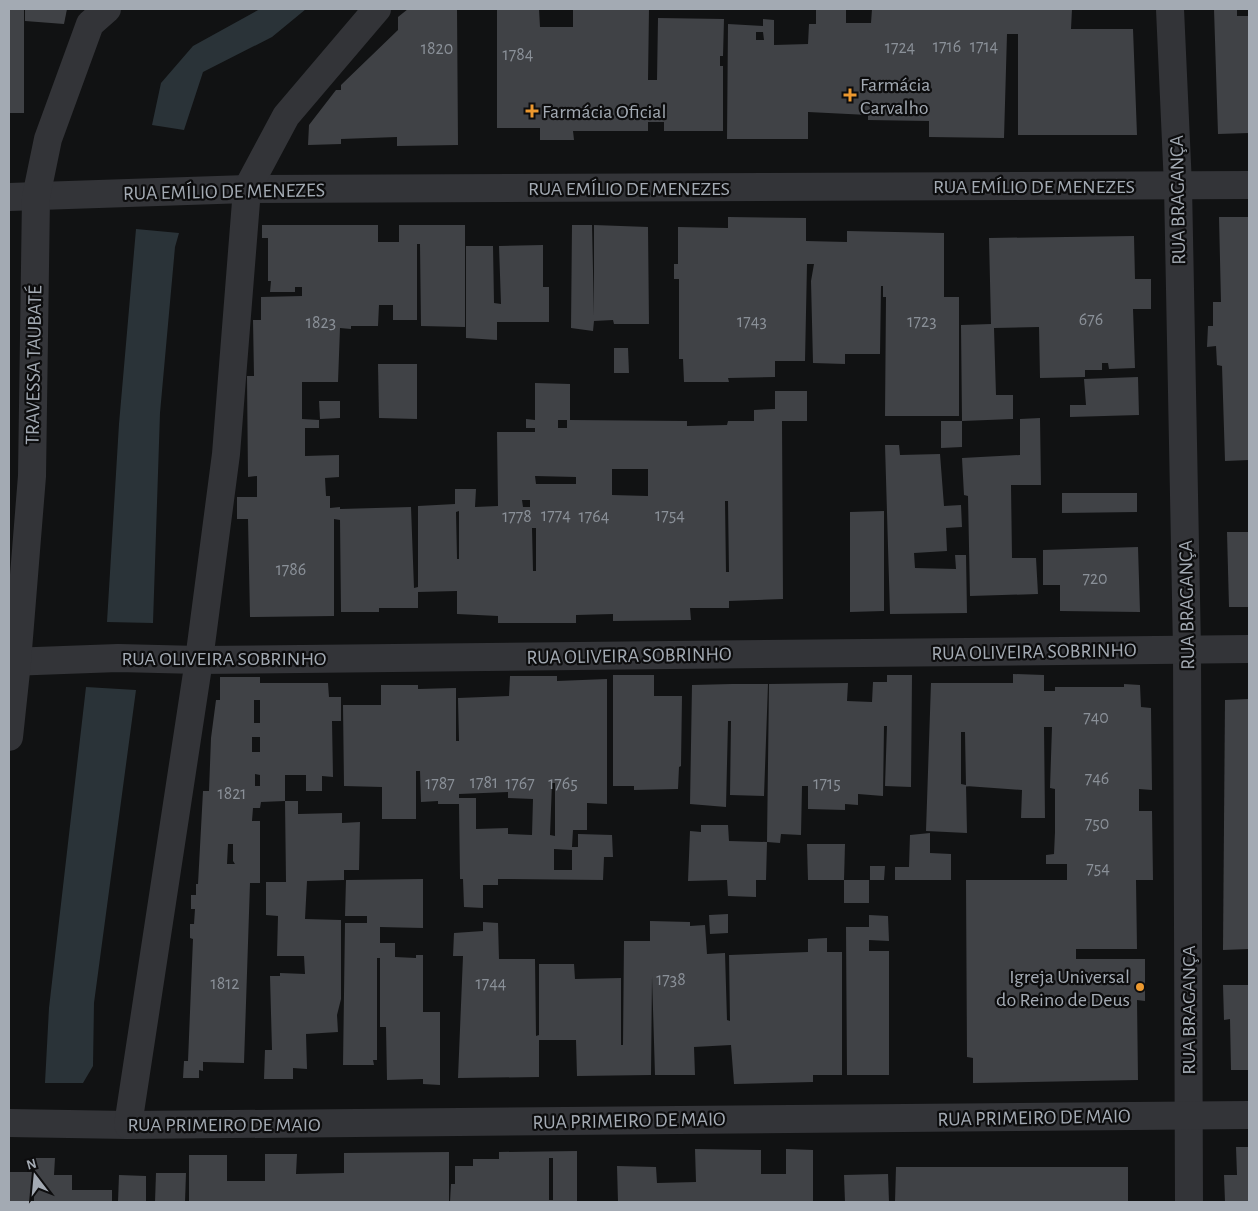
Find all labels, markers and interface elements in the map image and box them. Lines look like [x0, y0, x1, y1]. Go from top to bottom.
house number: 1716 [933, 38, 961, 56]
house number: 1714 [970, 38, 999, 56]
house number: 1724 [885, 39, 916, 57]
house number: 1820 [421, 40, 453, 58]
house number: 1784 [503, 46, 534, 64]
place label: Farmácia Carvalho [860, 75, 931, 118]
marker: Farmácia Carvalho [844, 89, 856, 101]
place label: Farmácia Oficial [542, 102, 666, 122]
marker: Farmácia Oficial [526, 105, 538, 117]
street label: RUA BRAGANÇA [1167, 135, 1189, 265]
street label: RUA EMÍLIO DE MENEZES [933, 176, 1135, 197]
street label: RUA EMÍLIO DE MENEZES [528, 178, 730, 199]
street label: RUA EMÍLIO DE MENEZES [123, 179, 325, 204]
street label: TRAVESSA TAUBATÉ [22, 285, 45, 445]
house number: 676 [1079, 311, 1103, 329]
house number: 1743 [737, 313, 767, 331]
house number: 1723 [907, 313, 937, 331]
house number: 1823 [306, 314, 336, 332]
house number: 1774 [541, 507, 571, 525]
house number: 1754 [655, 507, 685, 525]
house number: 1778 [502, 508, 532, 526]
house number: 1764 [579, 508, 610, 526]
street label: RUA BRAGANÇA [1176, 540, 1198, 670]
house number: 1786 [276, 561, 306, 579]
house number: 720 [1082, 570, 1108, 588]
street label: RUA OLIVEIRA SOBRINHO [931, 640, 1137, 664]
street label: RUA OLIVEIRA SOBRINHO [526, 644, 732, 668]
street label: RUA OLIVEIRA SOBRINHO [121, 649, 327, 669]
house number: 740 [1083, 709, 1109, 727]
house number: 746 [1085, 770, 1109, 788]
house number: 1781 [470, 774, 498, 792]
house number: 1787 [425, 775, 455, 793]
house number: 1767 [505, 775, 535, 793]
house number: 1765 [548, 775, 578, 793]
house number: 1715 [813, 775, 841, 793]
house number: 1821 [217, 785, 247, 803]
house number: 750 [1085, 815, 1109, 833]
house number: 754 [1086, 860, 1110, 878]
street label: RUA BRAGANÇA [1179, 945, 1199, 1075]
place label: Igreja Universal do Reino de Deus [996, 967, 1130, 1010]
house number: 1738 [656, 971, 686, 989]
house number: 1812 [210, 975, 240, 993]
house number: 1744 [475, 975, 507, 993]
marker: Igreja Universal do Reino de Deus [1134, 981, 1146, 993]
street label: RUA PRIMEIRO DE MAIO [937, 1106, 1131, 1130]
street label: RUA PRIMEIRO DE MAIO [532, 1109, 726, 1133]
street label: RUA PRIMEIRO DE MAIO [127, 1115, 321, 1135]
north arrow [10, 1151, 60, 1201]
text: N [25, 1156, 38, 1173]

